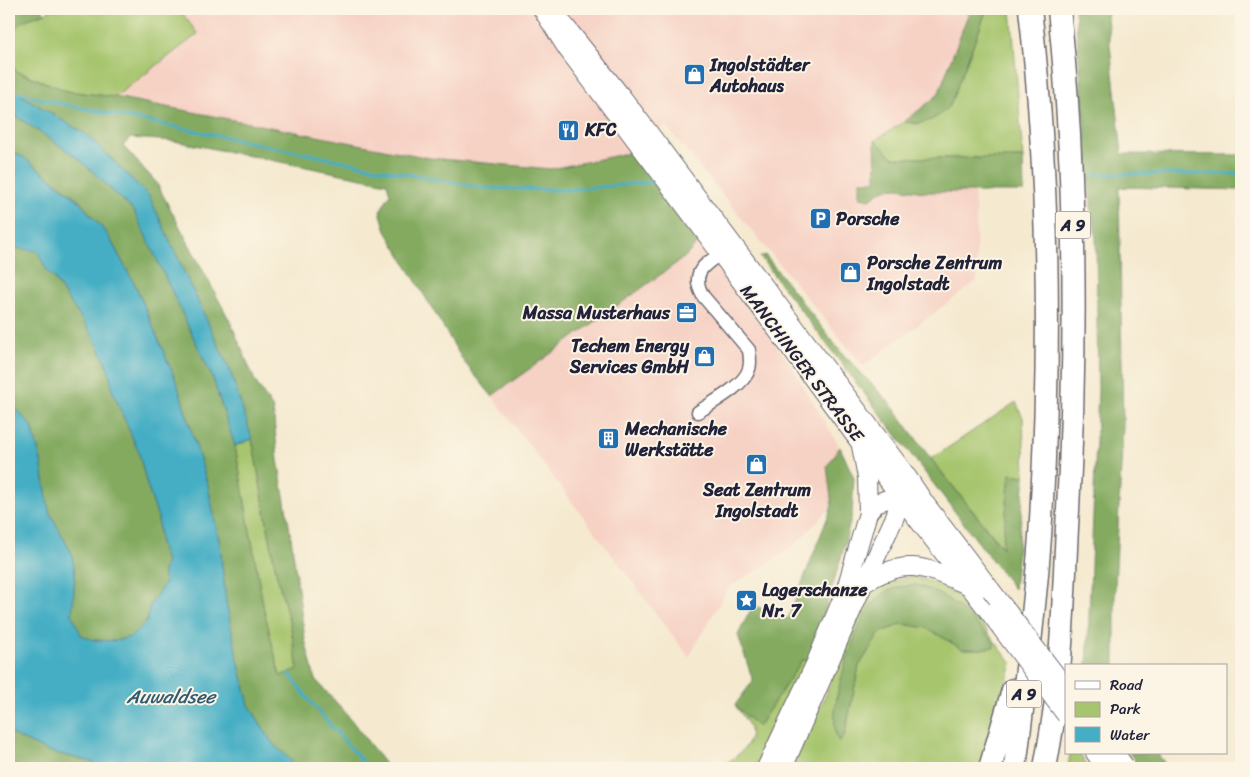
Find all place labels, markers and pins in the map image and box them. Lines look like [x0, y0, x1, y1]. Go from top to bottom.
place label: Ingolstädter Autohaus [709, 49, 811, 102]
shop icon: Ingolstädter Autohaus [682, 63, 706, 87]
place label: KFC [584, 114, 617, 146]
restaurant icon: KFC [557, 118, 581, 142]
place label: Porsche [836, 203, 900, 235]
parking icon: Porsche [808, 207, 832, 231]
place label: Porsche Zentrum Ingolstadt [866, 247, 1002, 300]
shop icon: Porsche Zentrum Ingolstadt [839, 261, 863, 285]
place label: Massa Musterhaus [522, 297, 671, 329]
office icon: Massa Musterhaus [674, 301, 698, 325]
place label: Techem Energy Services GmbH [569, 330, 690, 383]
shop icon: Techem Energy Services GmbH [693, 344, 717, 368]
place label: Mechanische Werkstätte [624, 413, 728, 466]
building icon: Mechanische Werkstätte [597, 427, 621, 451]
shop icon: Seat Zentrum Ingolstadt [745, 453, 769, 477]
place label: Seat Zentrum Ingolstadt [702, 474, 811, 527]
place label: Lagerschanze Nr. 7 [761, 574, 868, 627]
place icon: Lagerschanze Nr. 7 [734, 588, 758, 612]

